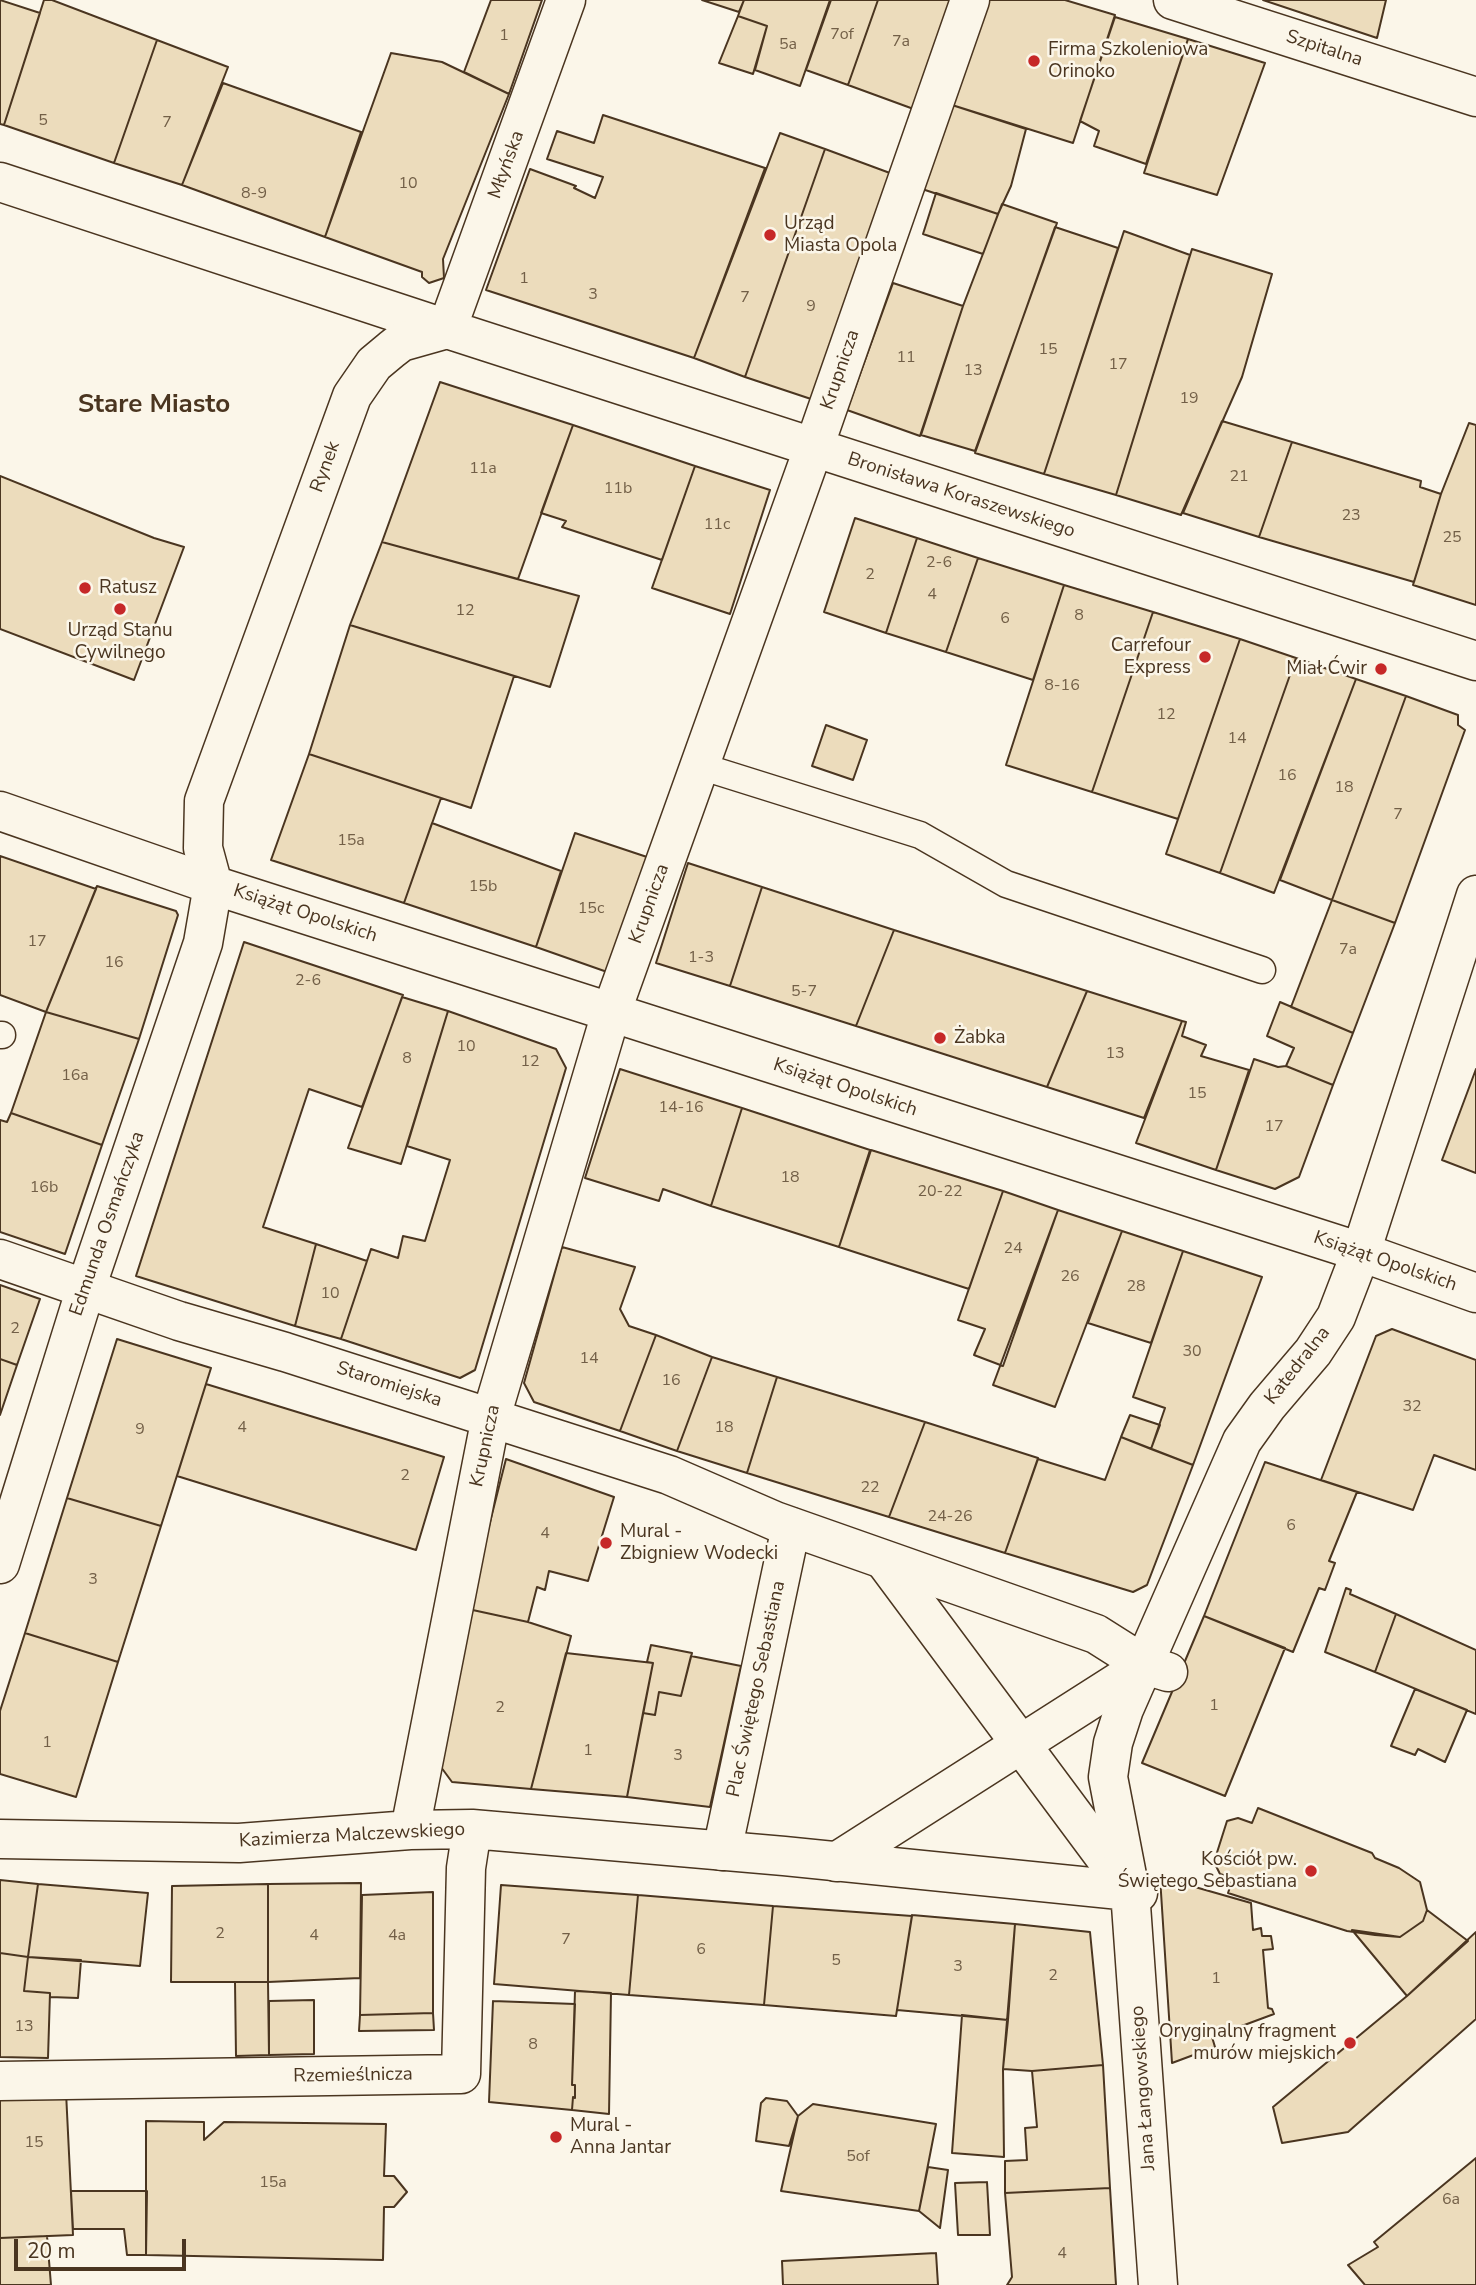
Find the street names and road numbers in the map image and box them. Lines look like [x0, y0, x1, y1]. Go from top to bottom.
street label: Szpitalna [1283, 26, 1365, 72]
street label: Młyńska [484, 128, 530, 202]
street label: Krupnicza [817, 327, 865, 413]
street label: Rynek [306, 438, 346, 496]
street label: Bronisława Koraszewskiego [844, 448, 1078, 544]
street label: Krupnicza [625, 861, 675, 947]
street label: Książąt Opolskich [230, 880, 380, 948]
street label: Książąt Opolskich [770, 1054, 920, 1122]
street label: Edmunda Osmańczyka [66, 1129, 150, 1319]
street label: Książąt Opolskich [1310, 1227, 1460, 1297]
street label: Katedralna [1260, 1322, 1336, 1410]
street label: Staromiejska [333, 1357, 445, 1413]
street label: Krupnicza [466, 1403, 506, 1489]
street label: Plac Świętego Sebastiana [723, 1579, 791, 1799]
street label: Kazimierza Malczewskiego [238, 1819, 466, 1853]
street label: Jana Łangowskiego [1127, 2005, 1161, 2171]
street label: Rzemieślnicza [293, 2064, 413, 2088]

